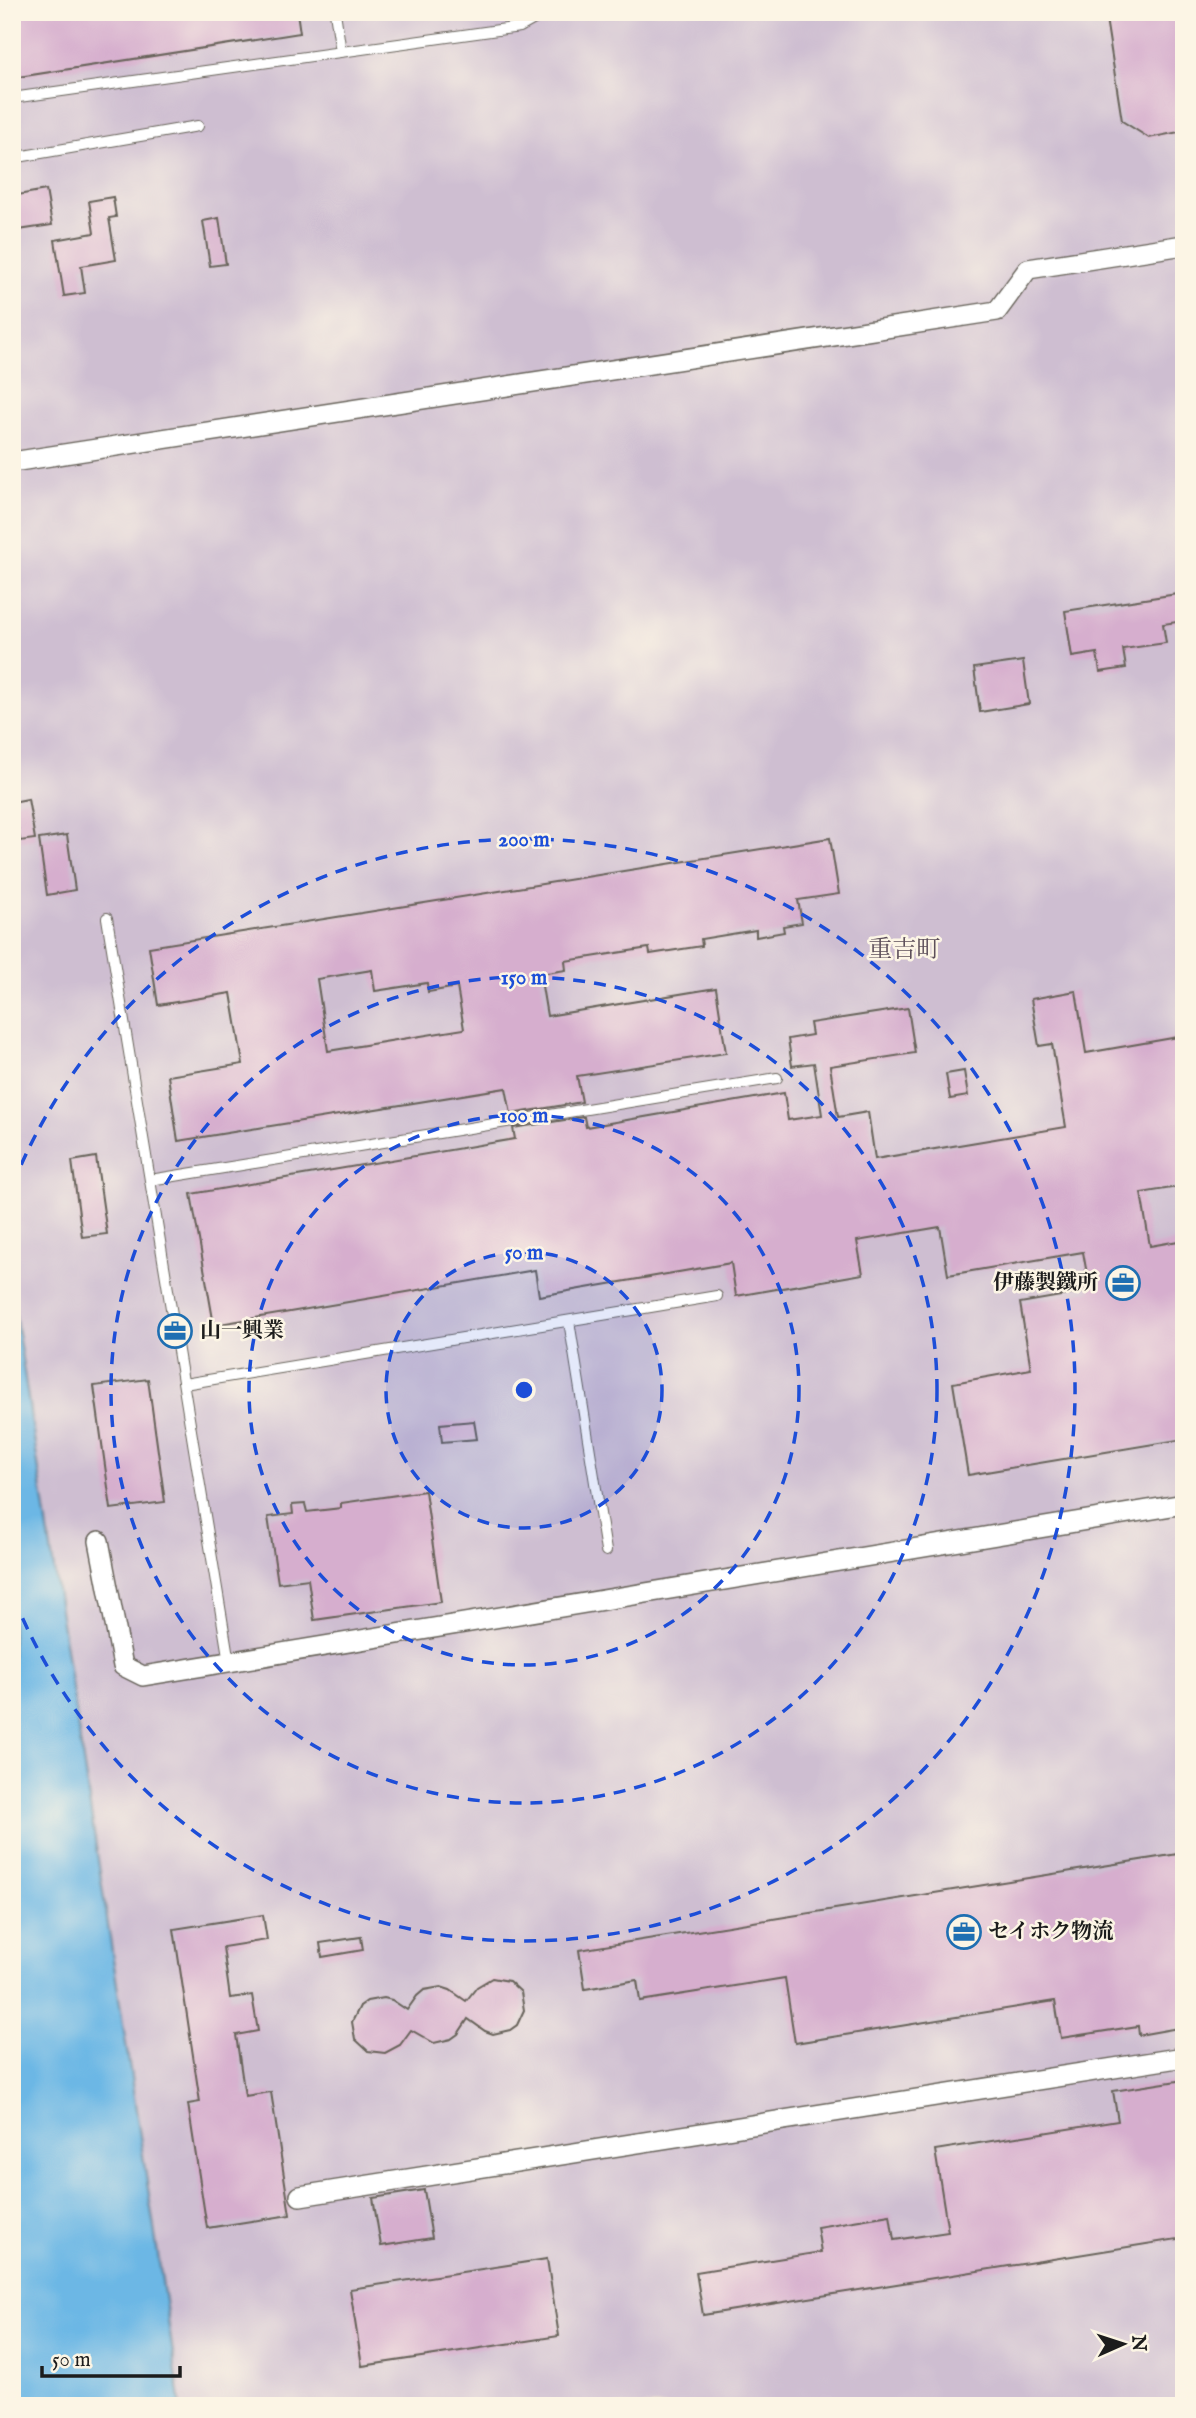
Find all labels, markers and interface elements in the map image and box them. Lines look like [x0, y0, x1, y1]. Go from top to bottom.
text: 200 m [498, 827, 550, 854]
district label: 重吉町 [868, 935, 940, 966]
text: 150 m [501, 965, 548, 992]
text: 100 m [499, 1103, 549, 1130]
text: 50 m [505, 1240, 544, 1267]
office icon: 伊藤製鐵所 [1104, 1264, 1142, 1302]
place label: 伊藤製鐵所 [993, 1270, 1098, 1297]
office icon: 山一興業 [156, 1312, 194, 1350]
place label: 山一興業 [200, 1318, 284, 1345]
centre of rings [512, 1378, 536, 1402]
office icon: セイホク物流 [945, 1913, 983, 1951]
place label: セイホク物流 [988, 1919, 1113, 1946]
north arrow [1088, 2310, 1158, 2380]
text: N [1126, 2333, 1150, 2353]
scale bar [42, 2334, 180, 2378]
text: 50 m [52, 2347, 91, 2374]

